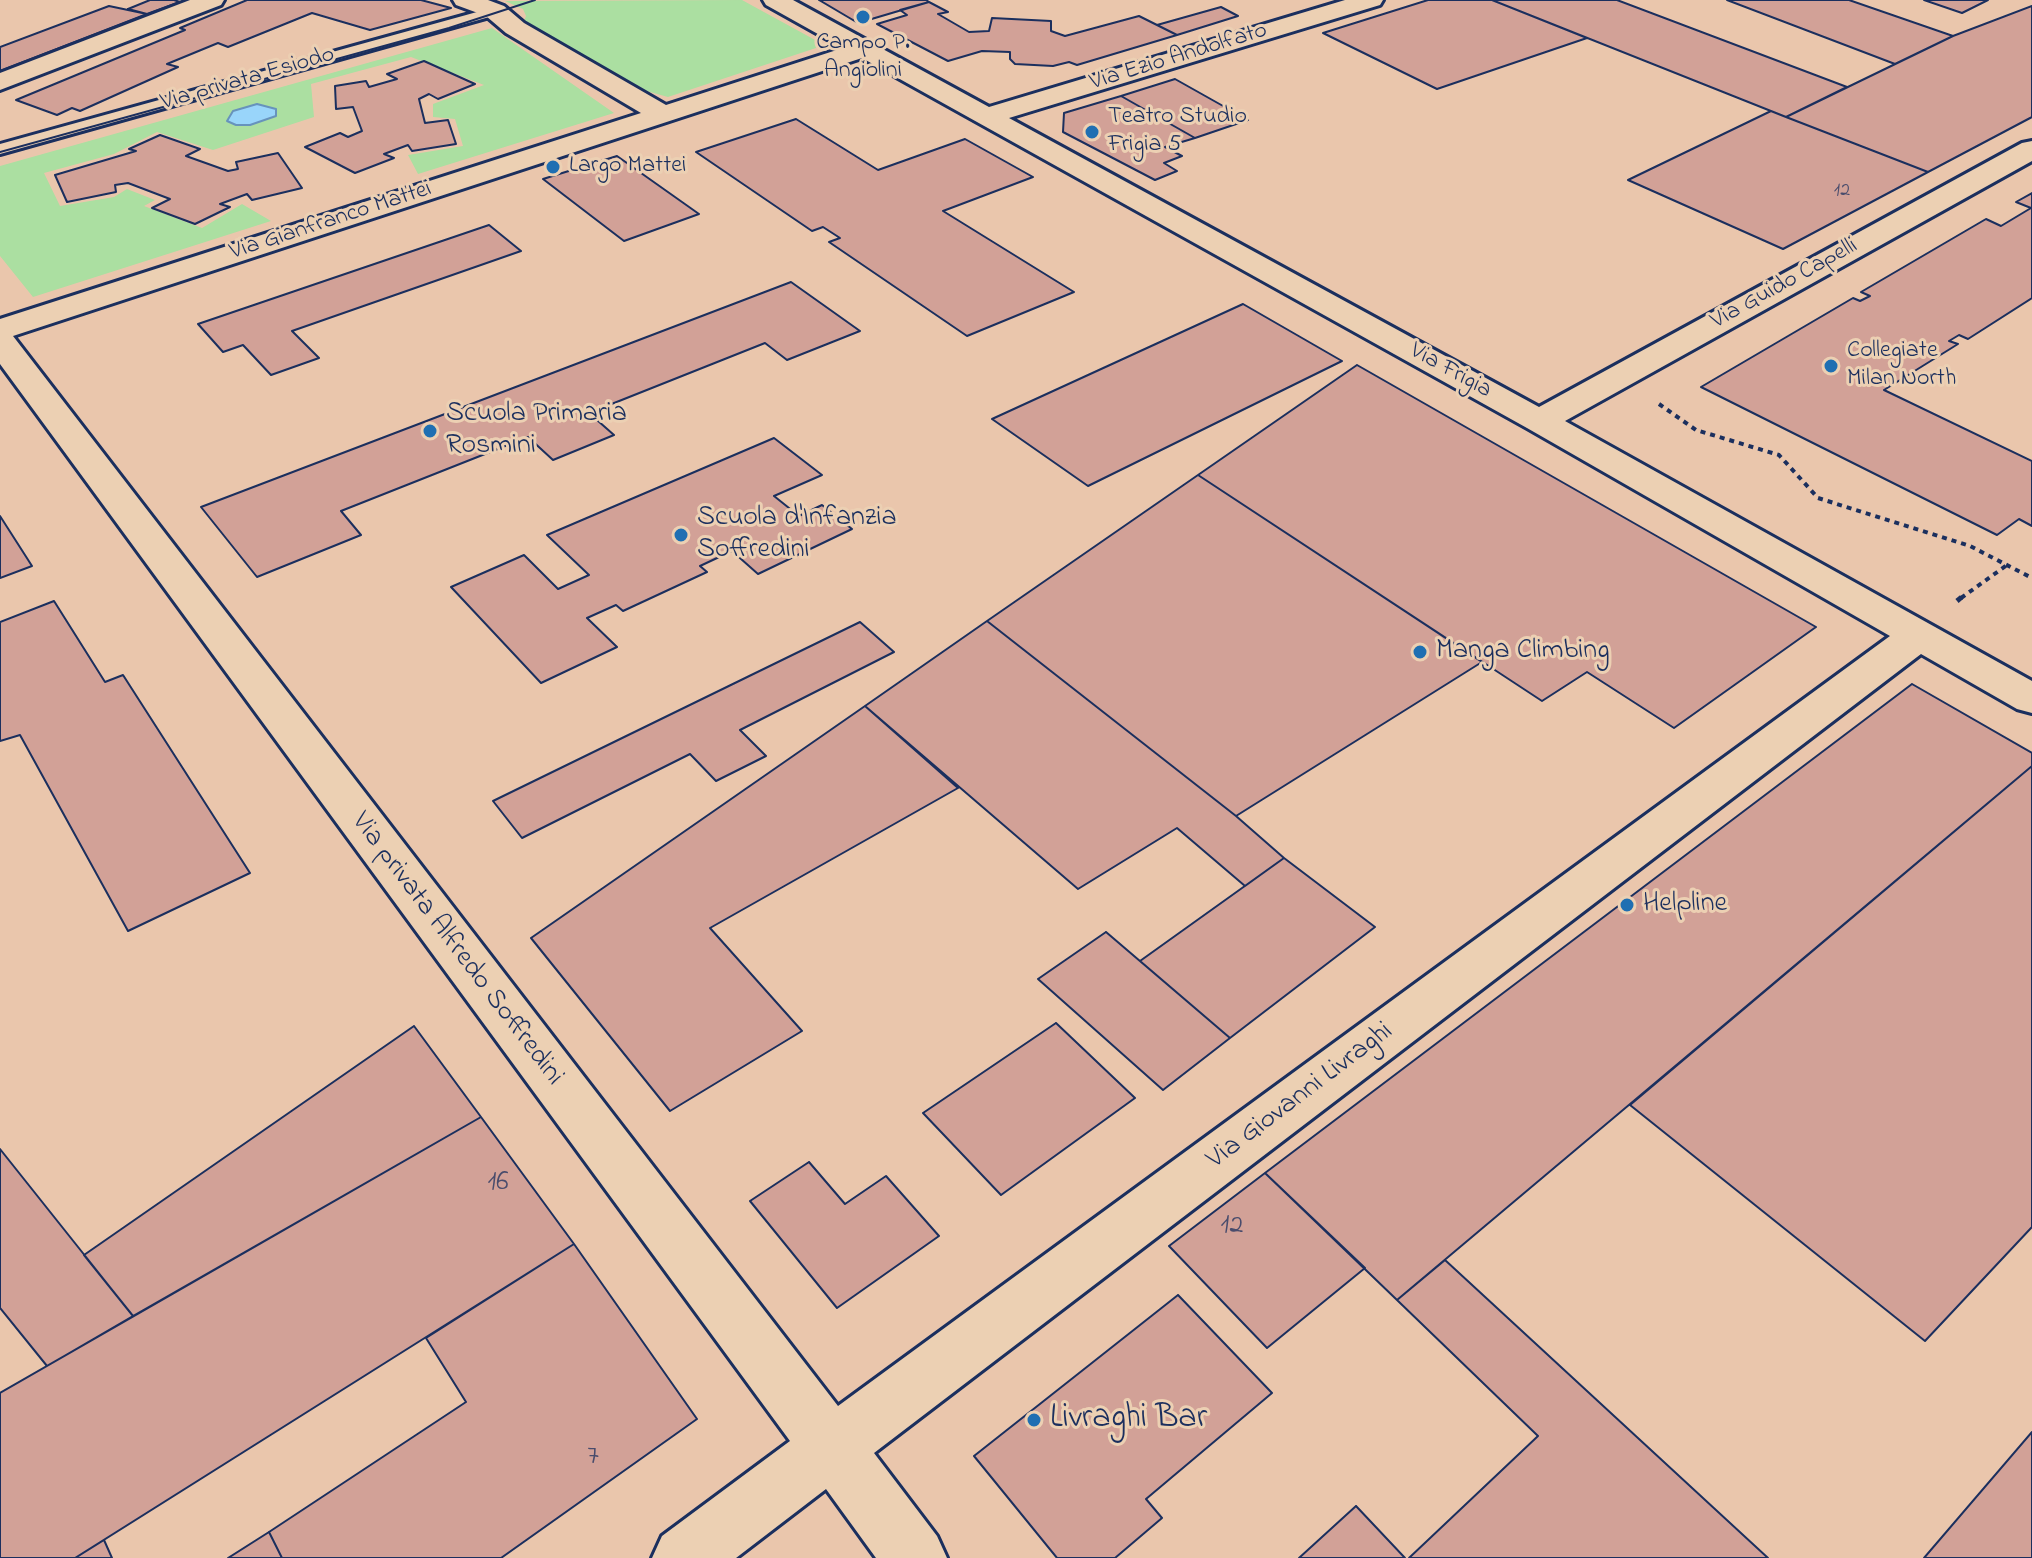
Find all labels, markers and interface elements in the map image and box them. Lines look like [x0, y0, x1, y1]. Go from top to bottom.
marker: Campo P. Angiolini [854, 8, 872, 26]
street label: Via Ezio Andolfato [1087, 17, 1271, 99]
place label: Campo P. Angiolini [816, 30, 910, 86]
street label: Via privata Esiodo [158, 41, 338, 119]
place label: Teatro Studio Frigia 5 [1108, 104, 1247, 160]
marker: Teatro Studio Frigia 5 [1083, 123, 1101, 141]
place label: Largo Mattei [569, 153, 686, 181]
marker: Largo Mattei [544, 158, 562, 176]
street label: Via Gianfranco Mattei [226, 176, 436, 268]
house number: 12 [1834, 180, 1850, 204]
street label: Via Guido Capelli [1707, 233, 1863, 337]
street label: Via Frigia [1404, 338, 1496, 406]
place label: Collegiate Milan North [1847, 338, 1956, 394]
marker: Collegiate Milan North [1822, 357, 1840, 375]
place label: Scuola Primaria Rosmini [446, 398, 627, 464]
marker: Scuola Primaria Rosmini [421, 422, 439, 440]
place label: Scuola d'Infanzia Soffredini [697, 502, 897, 568]
marker: Scuola d'Infanzia Soffredini [672, 526, 690, 544]
place label: Manga Climbing [1436, 635, 1610, 669]
marker: Manga Climbing [1411, 643, 1429, 661]
street label: Via privata Alfredo Soffredini [342, 807, 570, 1093]
place label: Helpline [1643, 888, 1727, 922]
marker: Helpline [1618, 896, 1636, 914]
street label: Via Giovanni Livraghi [1201, 1016, 1401, 1178]
house number: 16 [487, 1167, 509, 1201]
house number: 12 [1221, 1210, 1243, 1244]
place label: Livraghi Bar [1050, 1400, 1207, 1440]
marker: Livraghi Bar [1025, 1411, 1043, 1429]
house number: 7 [587, 1441, 599, 1475]

